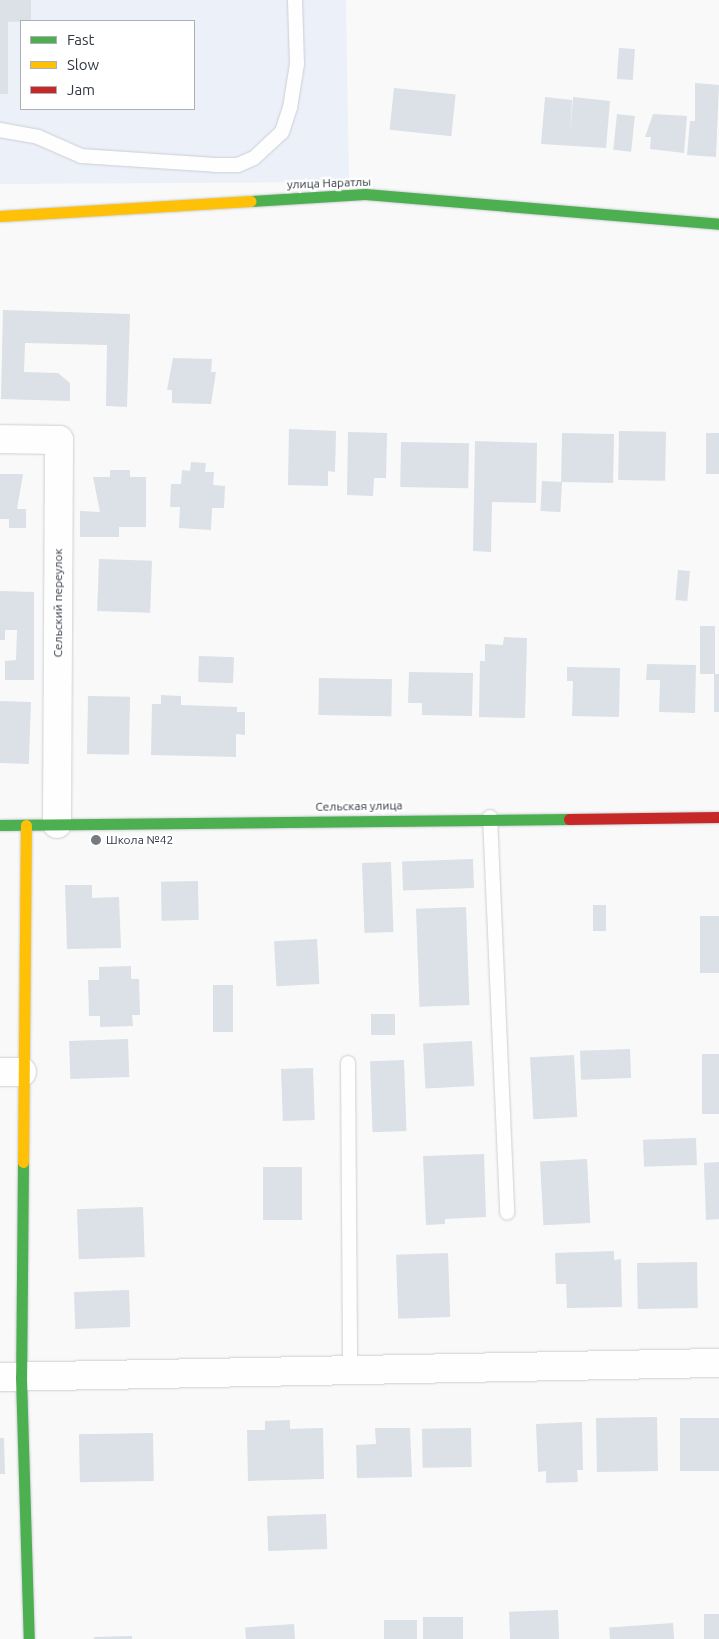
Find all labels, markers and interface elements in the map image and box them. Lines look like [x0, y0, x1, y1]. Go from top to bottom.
legend [20, 20, 195, 110]
text: Fast [67, 31, 94, 48]
text: Slow [67, 56, 99, 73]
text: Jam [67, 81, 95, 98]
street label: улица Наратлы [287, 174, 371, 192]
street label: Сельский переулок [51, 549, 65, 657]
street label: Сельская улица [315, 798, 403, 814]
place label: Школа №42 [106, 833, 173, 847]
marker: Школа №42 [90, 834, 102, 846]

